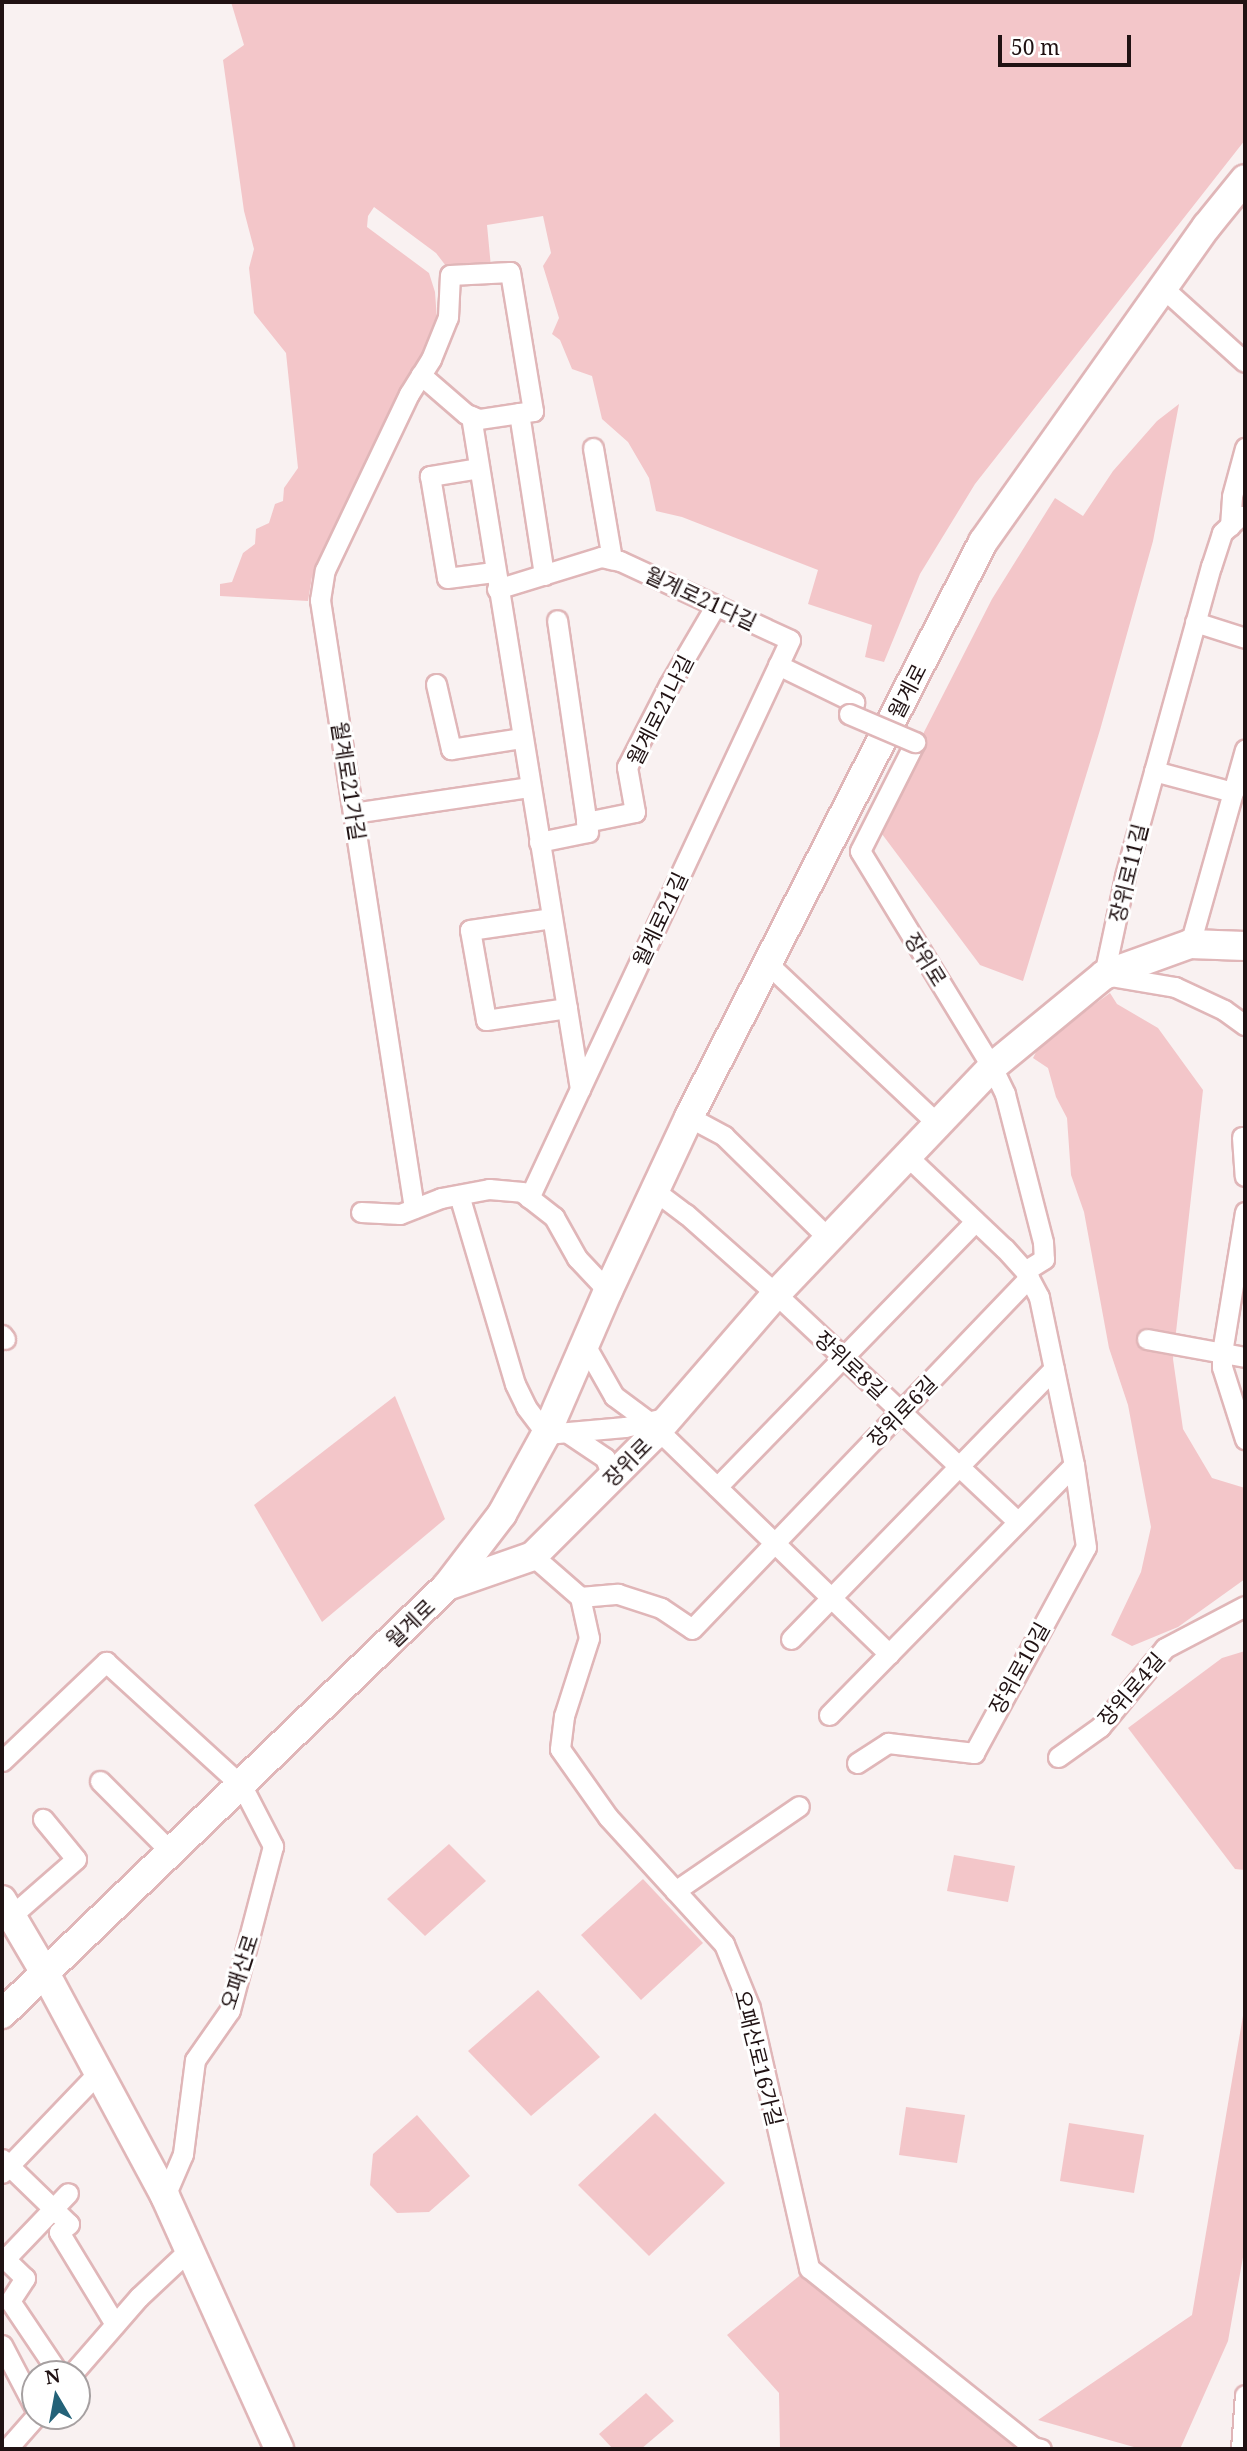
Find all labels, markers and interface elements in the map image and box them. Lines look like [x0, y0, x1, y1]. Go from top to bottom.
scale bar [1002, 21, 1135, 65]
text: 50 m [1011, 33, 1060, 61]
street label: 월계로21다길 [641, 561, 761, 635]
street label: 월계로21나길 [622, 651, 698, 769]
street label: 월계로 [883, 659, 931, 723]
street label: 월계로21가길 [327, 720, 371, 842]
street label: 장위로11길 [1104, 821, 1152, 925]
street label: 월계로21길 [627, 868, 693, 970]
street label: 장위로 [900, 928, 952, 990]
street label: 장위로8길 [810, 1325, 892, 1405]
street label: 장위로6길 [862, 1370, 942, 1452]
street label: 장위로 [598, 1433, 656, 1491]
street label: 월계로 [380, 1594, 440, 1652]
street label: 장위로10길 [984, 1618, 1054, 1718]
street label: 장위로4길 [1092, 1647, 1170, 1731]
street label: 오패산로 [215, 1931, 263, 2013]
street label: 오패산로16가길 [730, 1987, 788, 2129]
north arrow [21, 2360, 91, 2430]
text: N [43, 2362, 62, 2390]

